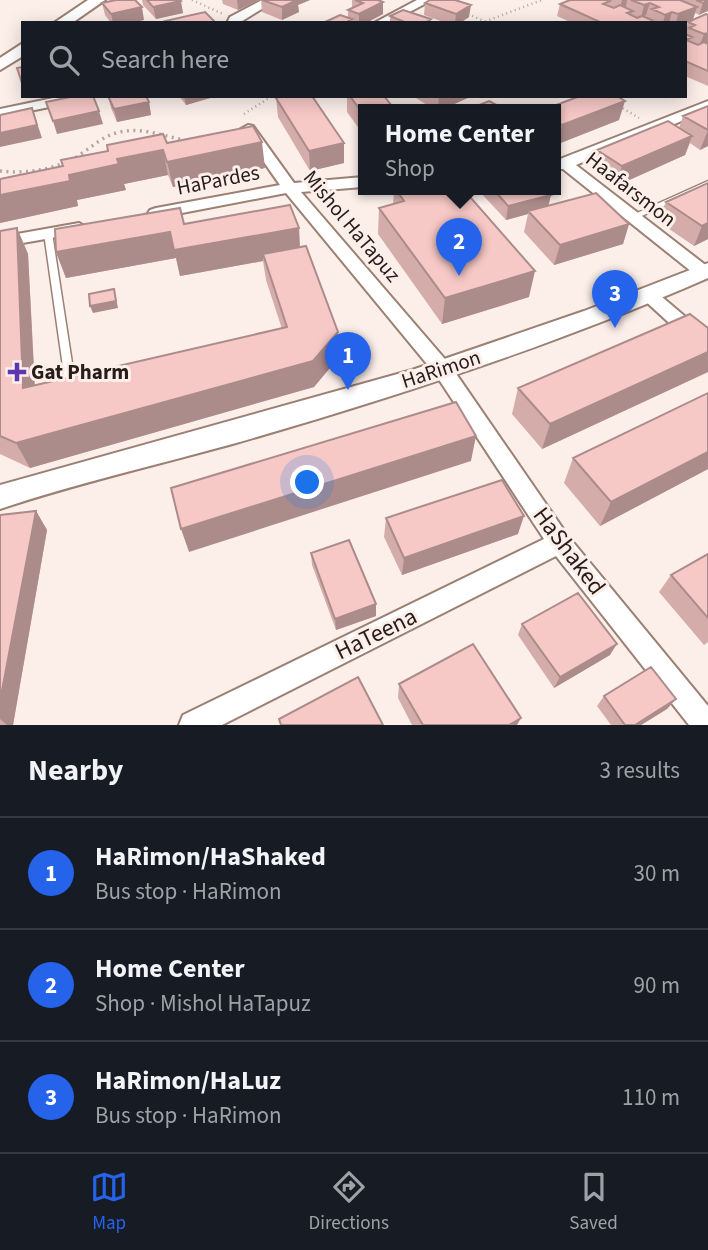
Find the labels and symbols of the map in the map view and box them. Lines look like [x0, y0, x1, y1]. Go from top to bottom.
street label: Haafarsmon [579, 144, 683, 234]
street label: HaPardes [174, 157, 262, 203]
street label: Mishol HaTapuz [296, 164, 408, 288]
pin: 2 [436, 218, 482, 276]
pin: 3 [592, 270, 638, 328]
pin: 1 [325, 332, 371, 390]
street label: HaRimon [398, 342, 484, 396]
place label: Gat Pharm [31, 357, 129, 387]
marker: Gat Pharm [9, 364, 25, 380]
your location [290, 465, 324, 499]
street label: HaShaked [524, 500, 614, 602]
street label: HaTeena [329, 599, 423, 669]

